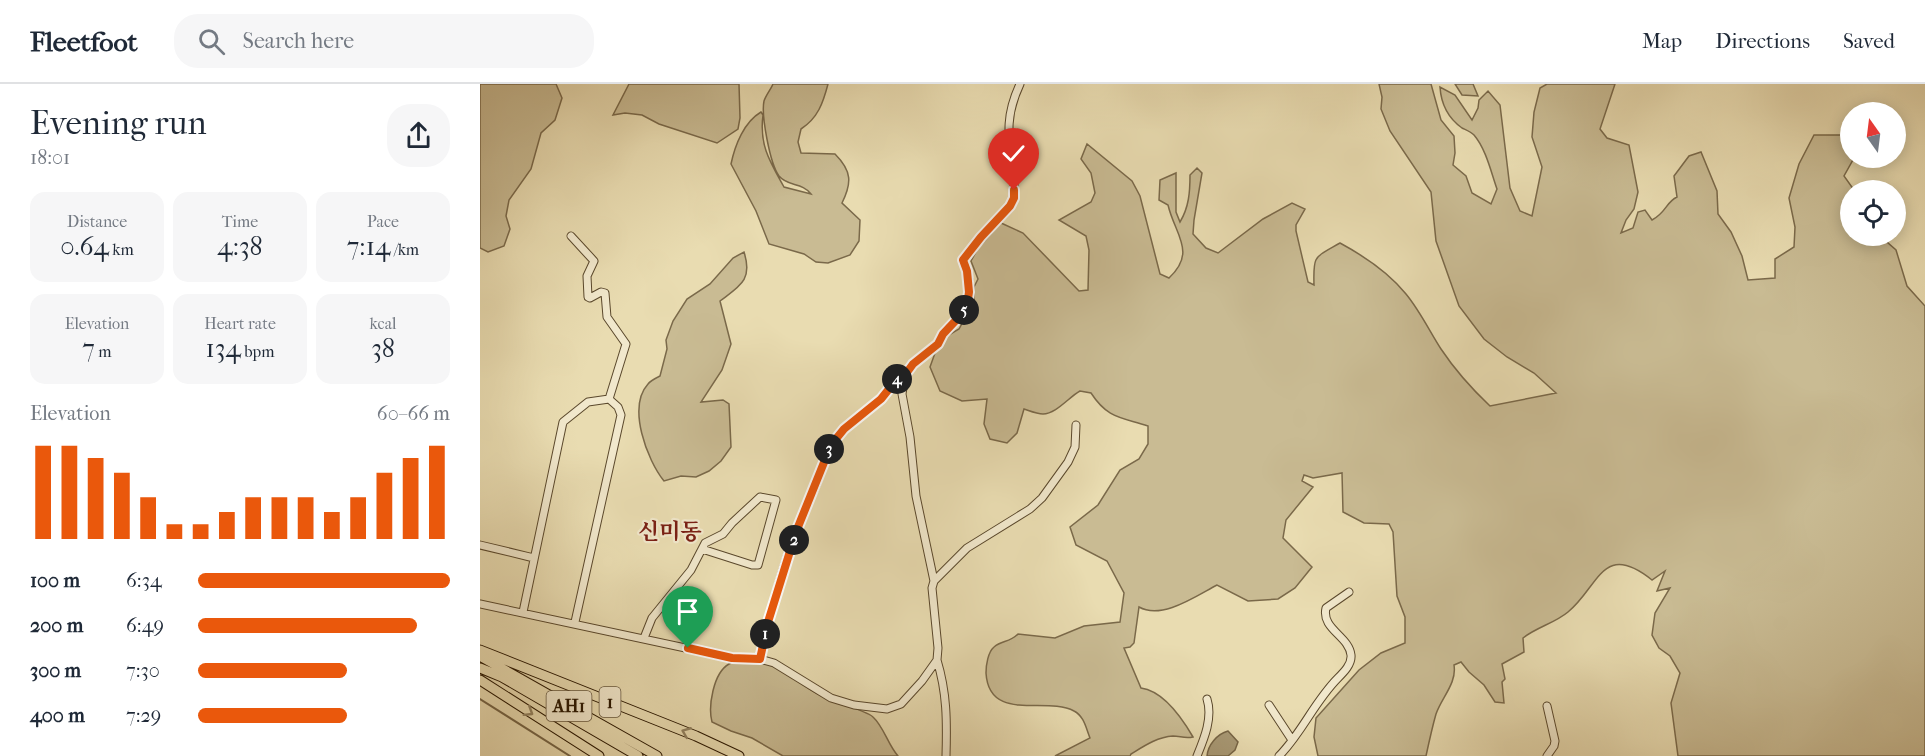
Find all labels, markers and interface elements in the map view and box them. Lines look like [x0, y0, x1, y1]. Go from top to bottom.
search box [174, 14, 594, 68]
text: Fleetfoot [30, 25, 138, 58]
icon: search [195, 25, 228, 58]
text: Search here [243, 28, 354, 54]
text: Map [1642, 29, 1682, 53]
text: Directions [1715, 29, 1810, 53]
text: Saved [1843, 29, 1895, 53]
north arrow [1840, 102, 1906, 168]
map controls [1840, 102, 1906, 246]
text: Evening run [30, 104, 207, 143]
button: share [387, 104, 450, 167]
pin [988, 128, 1039, 190]
icon: check [997, 137, 1030, 170]
text: 18:01 [30, 146, 70, 169]
button: locate [1840, 180, 1906, 246]
text: Distance [67, 212, 127, 231]
text: Time [222, 212, 258, 231]
text: Pace [367, 212, 399, 231]
text: 0.64 [60, 231, 109, 262]
text: 4:38 [217, 231, 263, 262]
text: 7:14 [347, 231, 390, 262]
text: km [109, 240, 134, 259]
text: /km [390, 240, 419, 259]
pin: 5 [949, 295, 979, 325]
text: 5 [961, 300, 967, 319]
text: Elevation [65, 314, 129, 333]
text: Heart rate [204, 314, 276, 333]
text: kcal [370, 314, 396, 333]
text: 7 [82, 333, 95, 364]
text: 134 [205, 333, 241, 364]
text: 38 [371, 333, 395, 364]
text: m [95, 342, 112, 361]
text: bpm [241, 342, 275, 361]
pin: 4 [882, 364, 912, 394]
text: 4 [892, 369, 902, 388]
text: Elevation [30, 402, 111, 425]
text: 60–66 m [377, 402, 450, 425]
pin: 3 [814, 434, 844, 464]
text: 3 [826, 439, 832, 458]
district label: 신미동 [638, 519, 702, 545]
pin: 2 [779, 525, 809, 555]
text: 2 [790, 530, 798, 549]
text: 100 m [30, 569, 80, 592]
text: 6:34 [126, 569, 162, 592]
pin [662, 586, 713, 648]
icon: arrive [671, 595, 704, 628]
text: 200 m [30, 614, 83, 637]
text: 6:49 [126, 614, 164, 637]
pin: 1 [750, 619, 780, 649]
text: 1 [762, 624, 768, 643]
text: 300 m [30, 659, 81, 682]
text: 7:30 [126, 659, 160, 682]
road number: 1 [600, 687, 620, 717]
road number: AH1 [546, 691, 592, 721]
text: 400 m [30, 704, 85, 727]
text: 7:29 [126, 704, 161, 727]
one-way arrow [523, 705, 533, 717]
one-way arrow [681, 727, 692, 739]

